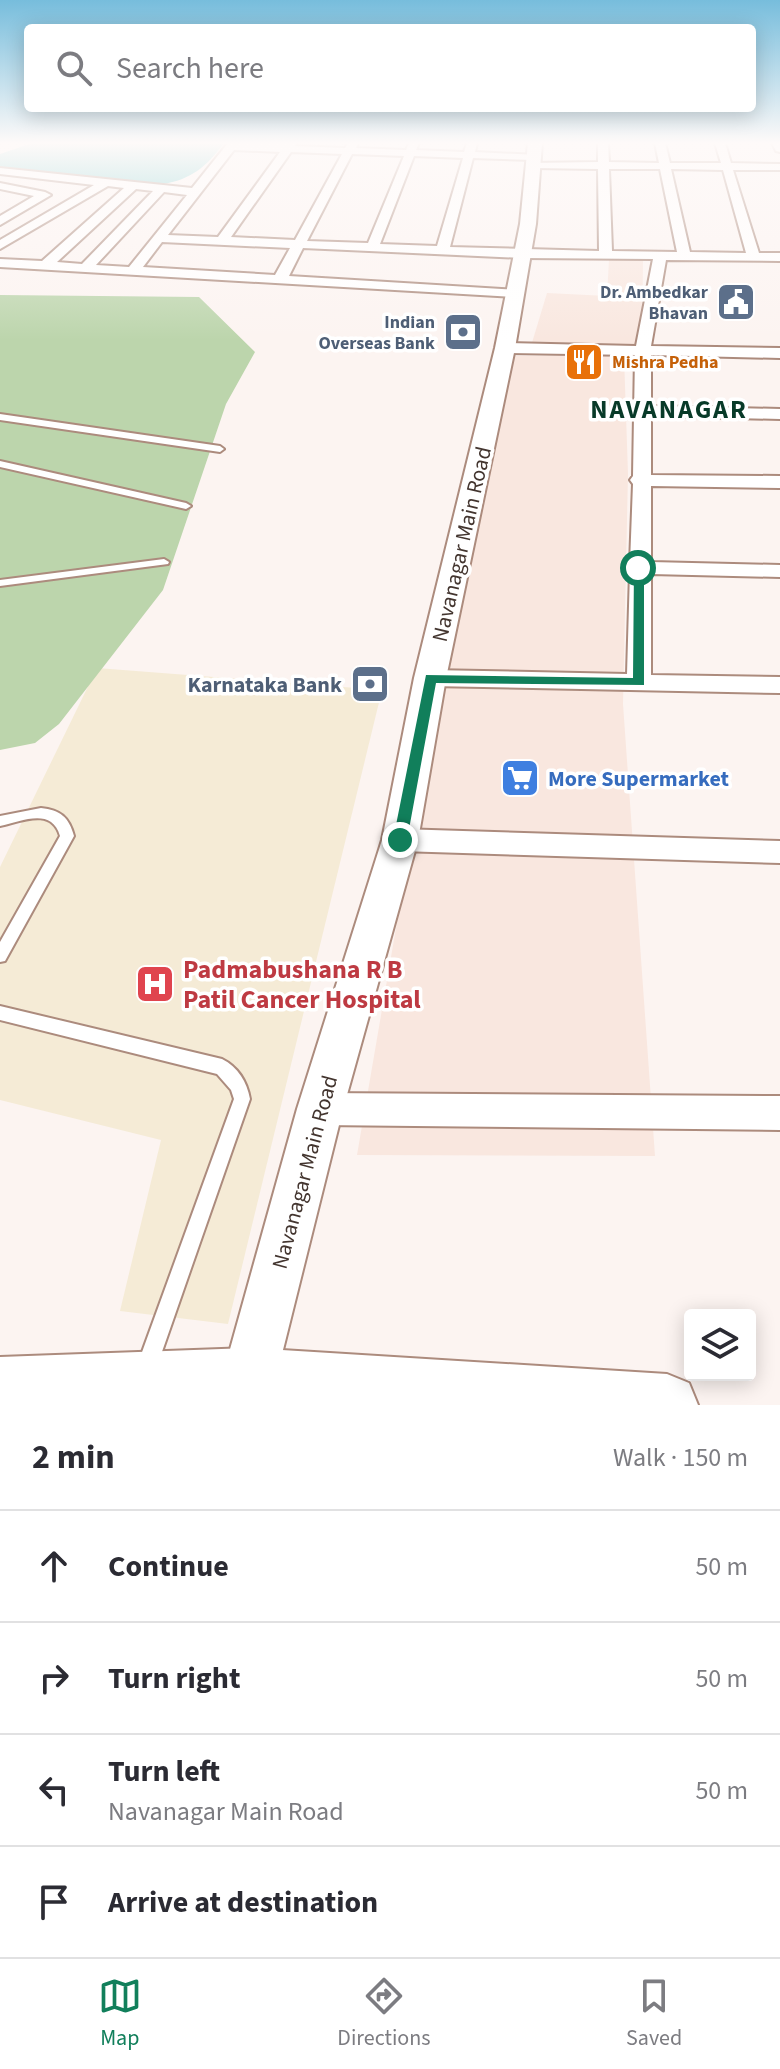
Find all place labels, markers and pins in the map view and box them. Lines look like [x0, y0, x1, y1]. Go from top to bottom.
place label: Dr. Ambedkar Bhavan [600, 280, 709, 326]
public building icon: Dr. Ambedkar Bhavan [715, 281, 757, 323]
place label: Indian Overseas Bank [318, 310, 435, 356]
bank icon: Indian Overseas Bank [442, 311, 484, 353]
restaurant icon: Mishra Pedha [563, 341, 605, 383]
place label: Mishra Pedha [612, 350, 718, 375]
bank icon: Karnataka Bank [349, 663, 391, 705]
place label: Karnataka Bank [187, 669, 342, 701]
supermarket icon: More Supermarket [499, 757, 541, 799]
place label: More Supermarket [548, 763, 730, 795]
place label: Padmabushana R B Patil Cancer Hospital [183, 951, 421, 1018]
hospital icon: Padmabushana R B Patil Cancer Hospital [134, 963, 176, 1005]

